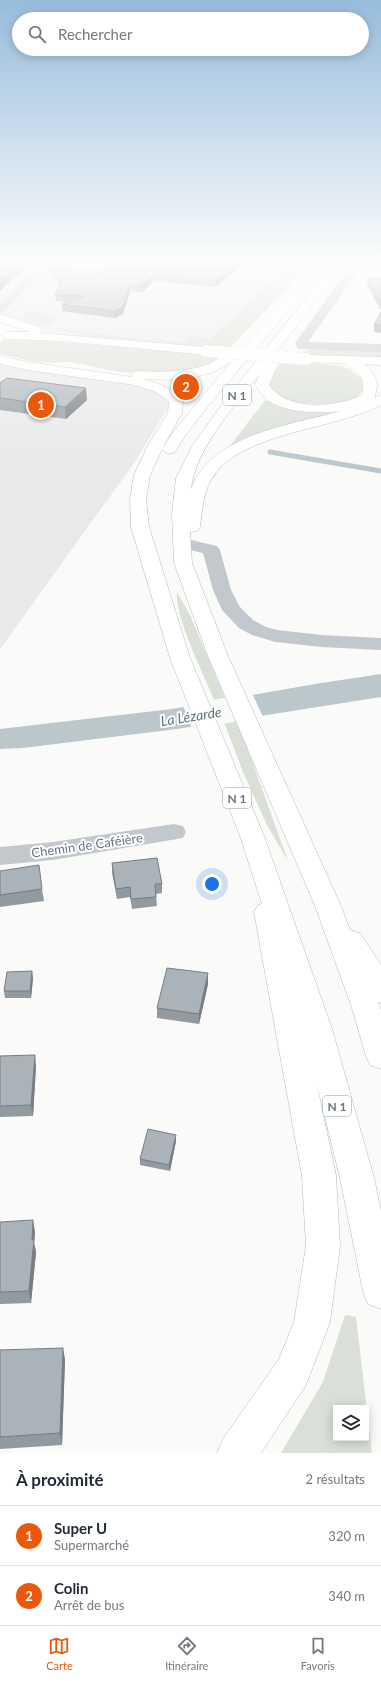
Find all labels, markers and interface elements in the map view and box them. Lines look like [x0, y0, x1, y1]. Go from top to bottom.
search box [12, 12, 369, 56]
icon: search [26, 23, 48, 45]
text: Rechercher [58, 25, 132, 43]
pin: 2 [173, 372, 199, 402]
road number: N 1 [223, 385, 251, 405]
pin: 1 [28, 390, 54, 420]
water label: La Lézarde [159, 703, 223, 729]
road number: N 1 [223, 788, 251, 808]
street label: Chemin de Caféière [30, 829, 144, 861]
your location [202, 874, 222, 894]
road number: N 1 [323, 1096, 351, 1116]
map controls [333, 1405, 369, 1441]
button: layers [333, 1405, 369, 1441]
text: À proximité [16, 1469, 104, 1490]
text: 2 résultats [306, 1471, 365, 1487]
text: Super U [54, 1519, 107, 1537]
text: 1 [25, 1528, 33, 1544]
text: 320 m [328, 1528, 365, 1544]
text: Supermarché [54, 1537, 129, 1553]
text: Colin [54, 1579, 88, 1597]
text: 2 [25, 1588, 33, 1604]
text: 340 m [328, 1588, 365, 1604]
text: Arrêt de bus [54, 1597, 124, 1613]
tab: Carte [46, 1635, 73, 1672]
tab: Itinéraire [165, 1635, 208, 1672]
tab: Favoris [301, 1635, 335, 1672]

